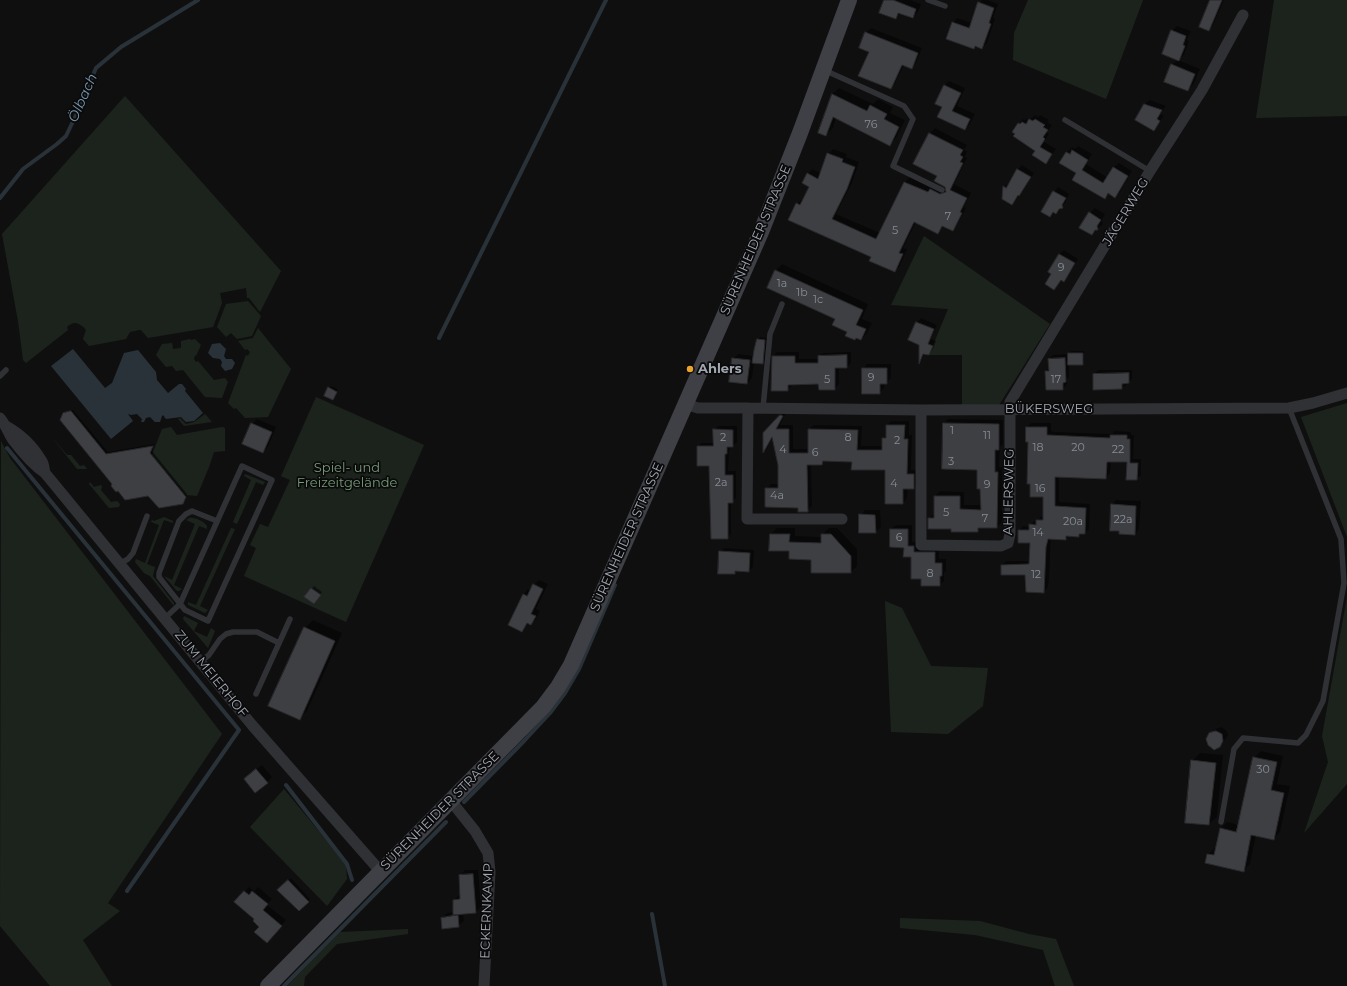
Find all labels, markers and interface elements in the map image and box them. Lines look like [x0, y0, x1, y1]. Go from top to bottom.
water label: Ölbach [65, 71, 101, 125]
house number: 76 [865, 118, 877, 132]
street label: SÜRENHEIDER STRASSE [717, 163, 795, 317]
street label: JÄGERWEG [1100, 175, 1152, 249]
house number: 7 [945, 210, 951, 224]
house number: 5 [892, 224, 898, 238]
house number: 9 [1058, 261, 1064, 275]
house number: 1a [777, 277, 787, 291]
house number: 1b [796, 286, 808, 300]
house number: 1c [813, 293, 823, 307]
place label: Ahlers [698, 361, 742, 377]
marker: Ahlers [685, 364, 695, 374]
house number: 9 [868, 371, 874, 385]
house number: 5 [824, 373, 830, 387]
house number: 17 [1051, 373, 1061, 387]
street label: BÜKERSWEG [1005, 401, 1093, 417]
house number: 1 [950, 424, 954, 438]
house number: 11 [983, 429, 991, 443]
house number: 2 [720, 431, 726, 445]
house number: 8 [844, 431, 852, 445]
house number: 2 [894, 434, 900, 448]
house number: 18 [1033, 441, 1043, 455]
house number: 20 [1071, 441, 1085, 455]
house number: 4 [779, 443, 787, 457]
house number: 22 [1112, 443, 1124, 457]
house number: 6 [812, 446, 818, 460]
street label: AHLERSWEG [1000, 449, 1018, 535]
house number: 3 [948, 455, 954, 469]
park label: Spiel- und Freizeitgelände [297, 460, 397, 491]
street label: SÜRENHEIDER STRASSE [587, 460, 667, 614]
house number: 2a [715, 476, 727, 490]
house number: 4 [890, 477, 898, 491]
house number: 9 [984, 478, 990, 492]
house number: 16 [1035, 482, 1045, 496]
house number: 4a [770, 489, 784, 503]
house number: 5 [943, 506, 949, 520]
house number: 7 [982, 512, 988, 526]
house number: 22a [1114, 513, 1132, 527]
house number: 20a [1063, 515, 1083, 529]
house number: 14 [1032, 526, 1044, 540]
house number: 6 [896, 531, 902, 545]
house number: 8 [926, 567, 934, 581]
house number: 12 [1031, 568, 1041, 582]
street label: ZUM MEIERHOF [171, 627, 251, 721]
street label: SÜRENHEIDER STRASSE [378, 749, 502, 873]
house number: 30 [1256, 763, 1270, 777]
street label: ECKERNKAMP [478, 863, 496, 959]

